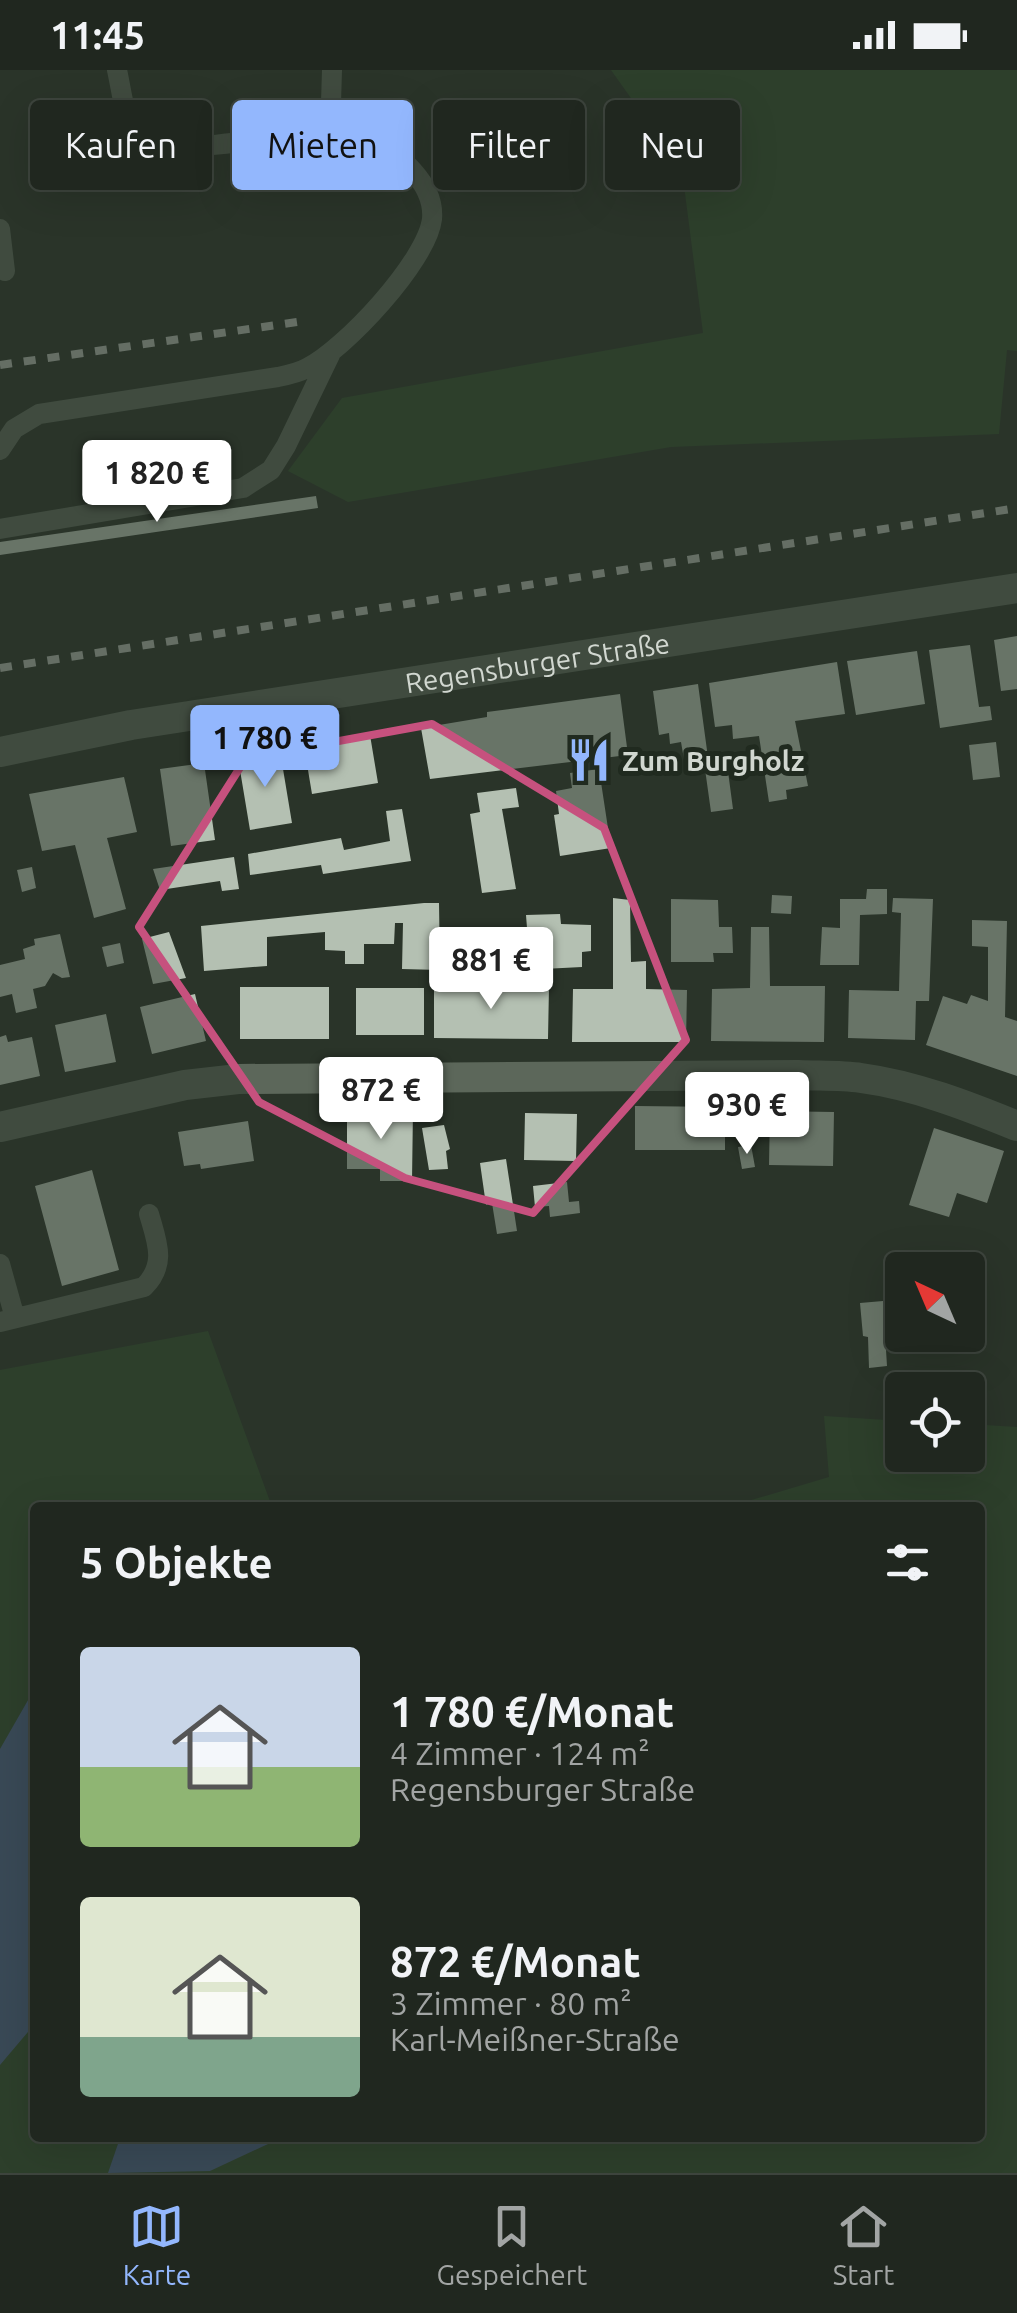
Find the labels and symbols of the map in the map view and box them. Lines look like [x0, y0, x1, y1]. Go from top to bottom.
pin: 1 820 € [65, 440, 249, 525]
street label: Regensburger Straße [403, 626, 672, 698]
pin: 1 780 € [173, 705, 357, 790]
restaurant icon: Zum Burgholz [565, 736, 613, 784]
place label: Zum Burgholz [622, 745, 804, 776]
pin: 881 € [421, 927, 561, 1012]
pin: 872 € [311, 1057, 451, 1142]
pin: 930 € [677, 1072, 817, 1157]
north arrow [885, 1252, 985, 1352]

